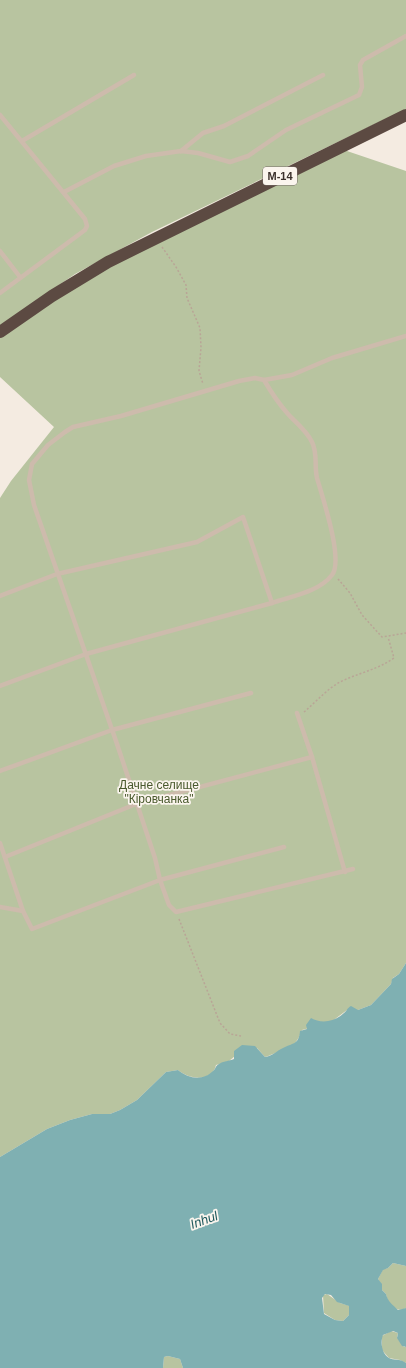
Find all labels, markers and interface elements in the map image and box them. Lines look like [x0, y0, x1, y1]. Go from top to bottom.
road number: М-14 [263, 167, 297, 185]
park label: Дачне селище "Кіровчанка" [119, 778, 199, 806]
water label: Inhul [188, 1208, 221, 1232]

